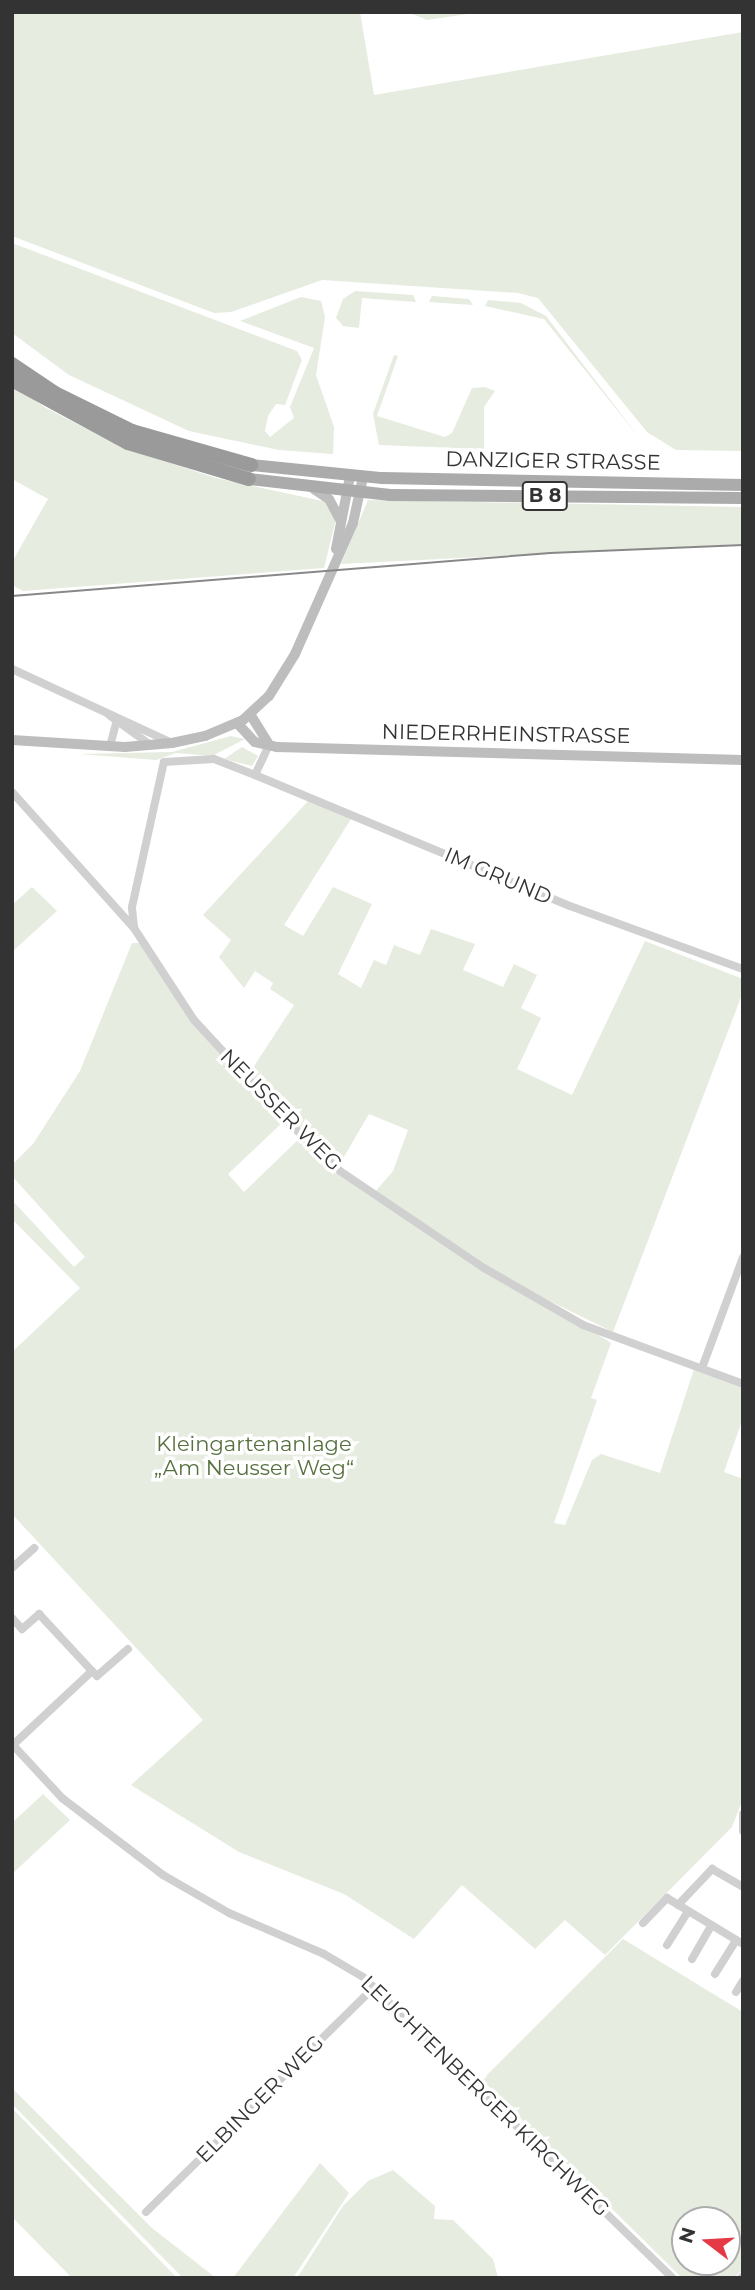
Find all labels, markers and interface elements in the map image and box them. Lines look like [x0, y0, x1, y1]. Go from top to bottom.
street label: DANZIGER STRASSE [445, 447, 661, 475]
road number: B 8 [520, 481, 570, 512]
street label: NIEDERRHEINSTRASSE [381, 719, 631, 749]
street label: IM GRUND [440, 842, 556, 910]
street label: NEUSSER WEG [215, 1044, 347, 1176]
park label: Kleingartenanlage „Am Neusser Weg“ [154, 1431, 354, 1481]
street label: LEUCHTENBERGER KIRCHWEG [356, 1970, 614, 2222]
street label: ELBINGER WEG [191, 2030, 329, 2168]
north arrow [671, 2206, 741, 2276]
text: N [674, 2225, 701, 2246]

